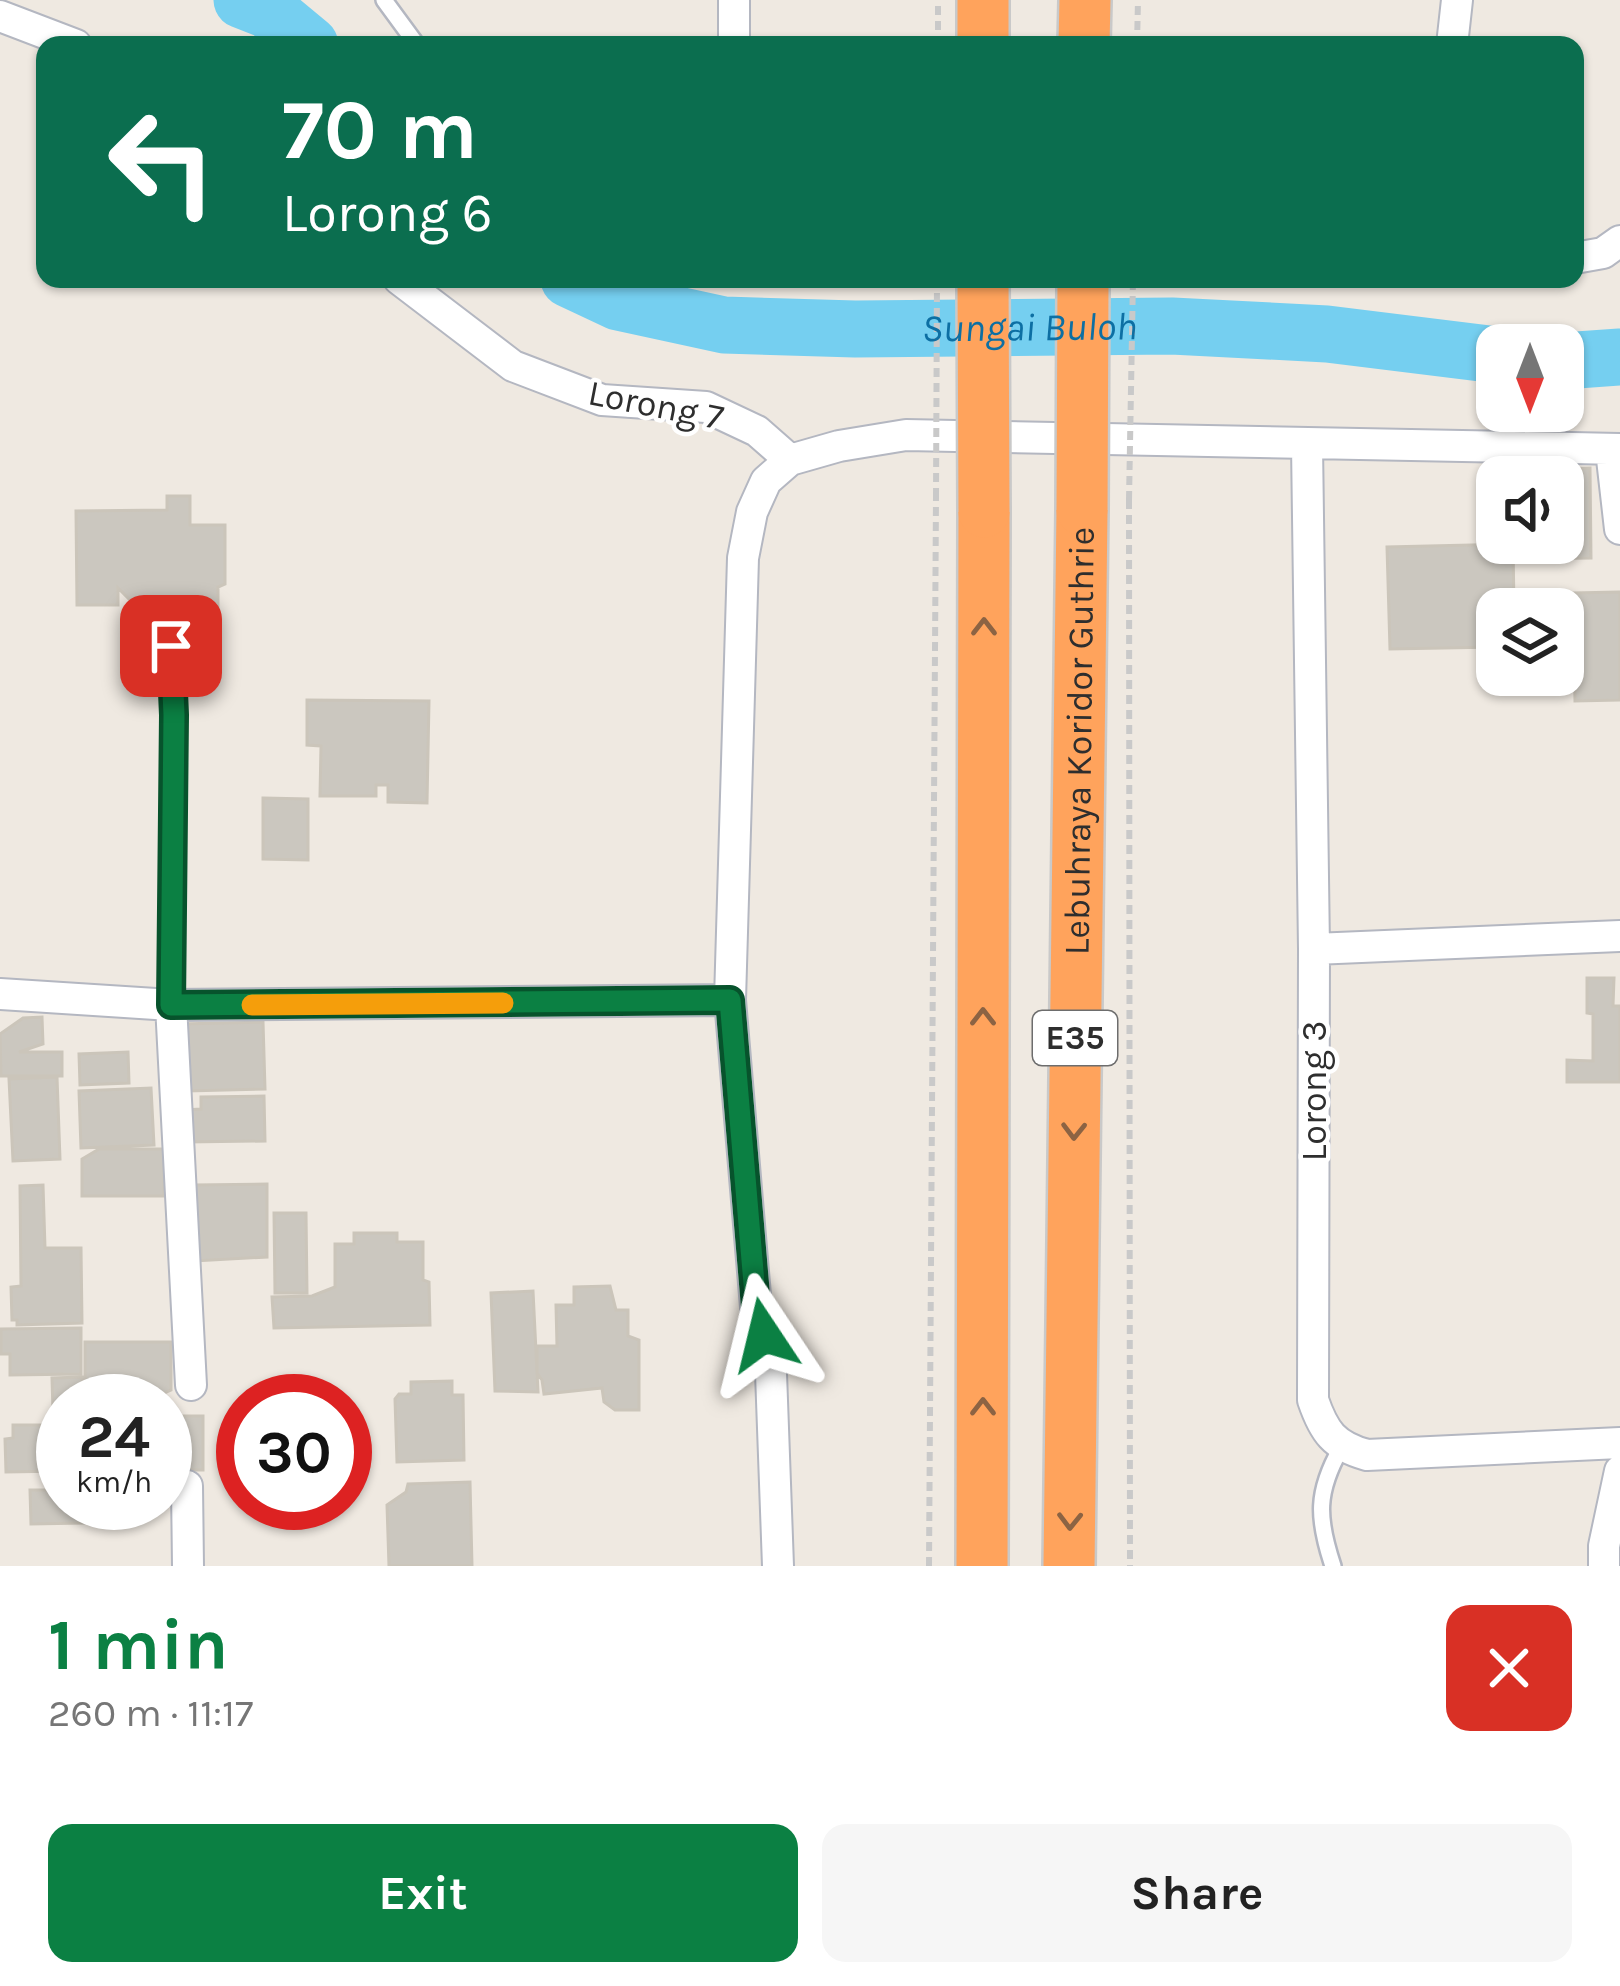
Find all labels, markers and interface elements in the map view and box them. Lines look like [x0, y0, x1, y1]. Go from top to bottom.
text: 70 m [282, 81, 478, 179]
icon: left [84, 84, 240, 240]
text: Lorong 6 [282, 181, 493, 245]
water label: Sungai Buloh [921, 303, 1137, 351]
north arrow [1476, 324, 1584, 432]
map controls [1476, 324, 1584, 696]
street label: Lorong 7 [585, 371, 727, 439]
button: sound [1476, 456, 1584, 564]
street label: Lebuhraya Koridor Guthrie [1056, 526, 1103, 956]
button: layers [1476, 588, 1584, 696]
pin [120, 595, 222, 697]
icon: arrive [138, 613, 204, 679]
one-way arrow [971, 617, 997, 635]
one-way arrow [970, 1007, 996, 1025]
road number: E35 [1033, 1011, 1117, 1065]
street label: Lorong 3 [1293, 1020, 1335, 1162]
one-way arrow [1062, 1122, 1088, 1141]
position arrow [701, 1272, 827, 1398]
speed limit sign: 30 [216, 1374, 372, 1530]
one-way arrow [970, 1397, 996, 1415]
text: 24 [78, 1402, 150, 1472]
text: km/h [76, 1464, 152, 1500]
one-way arrow [1057, 1512, 1083, 1531]
text: 1 min [48, 1603, 229, 1687]
button: close [1446, 1605, 1572, 1731]
text: 260 m · 11:17 [48, 1690, 253, 1736]
button: Exit [48, 1824, 798, 1962]
button: Share [822, 1824, 1572, 1962]

